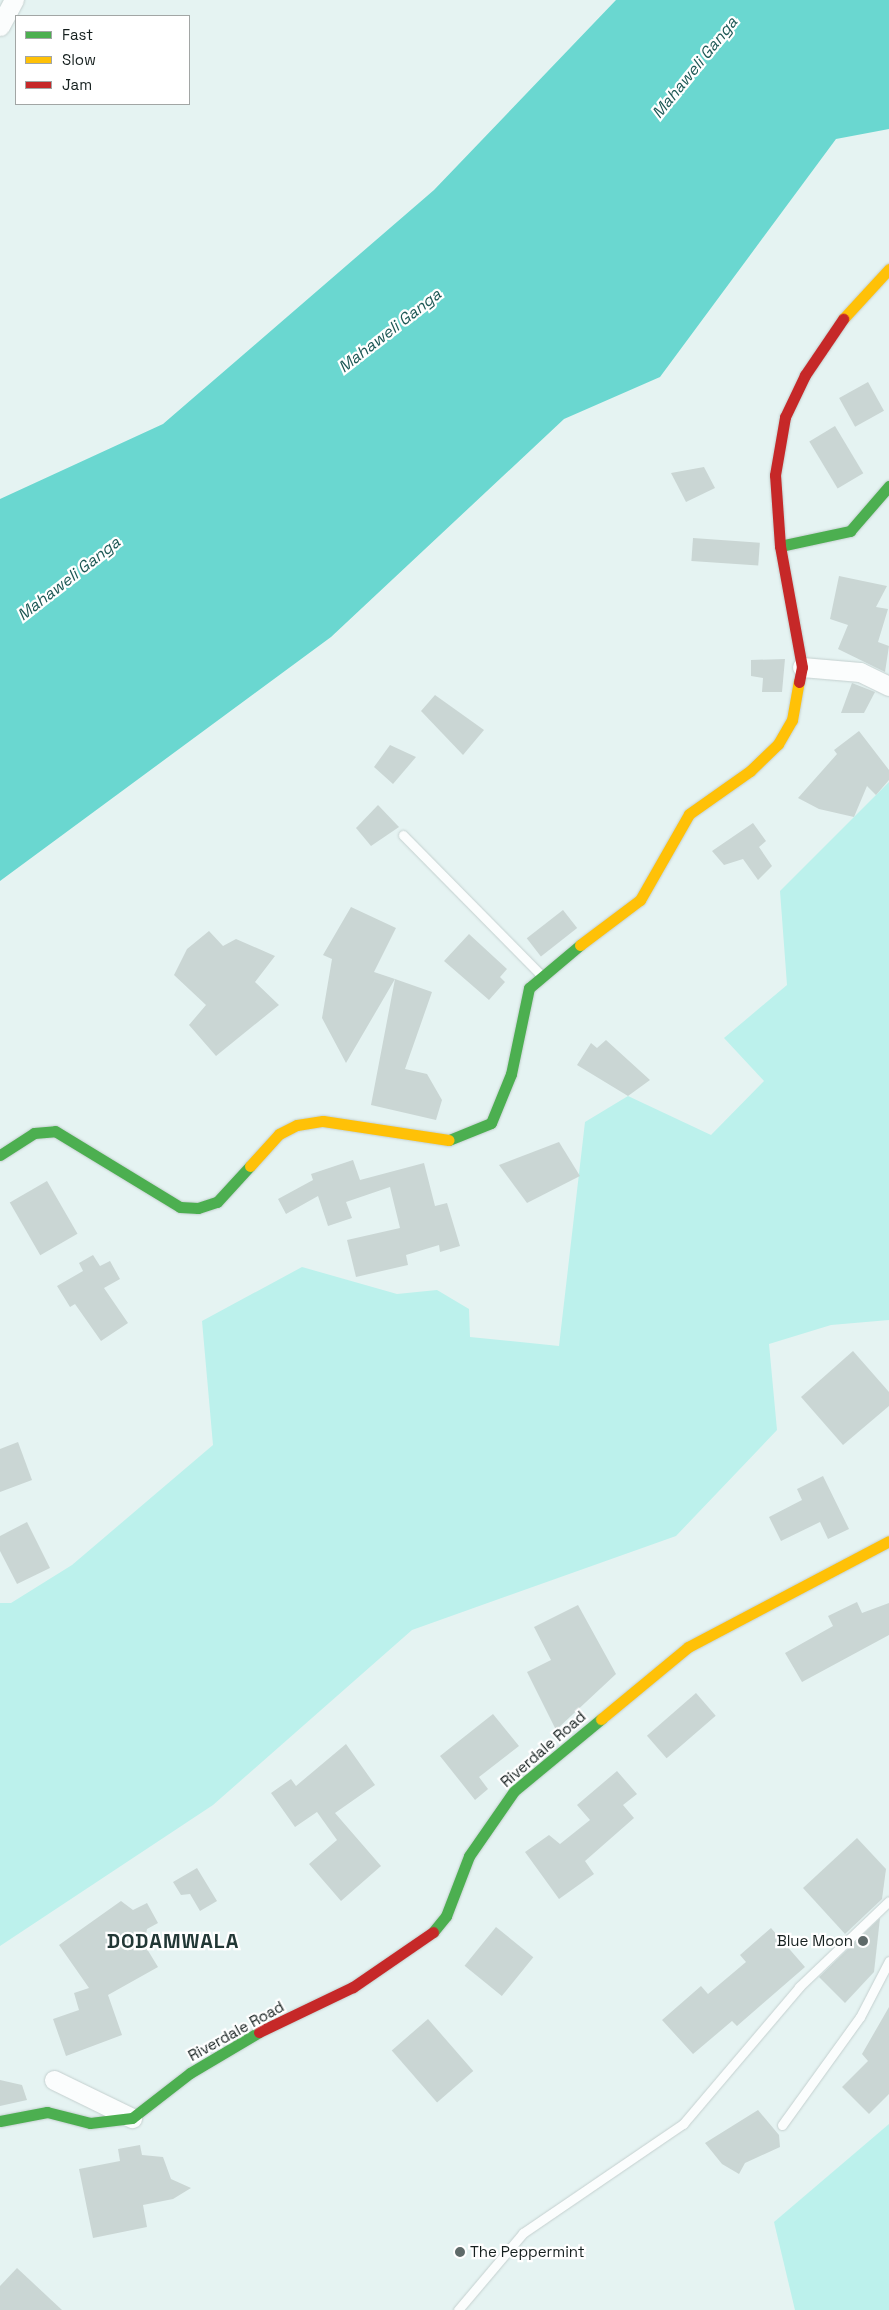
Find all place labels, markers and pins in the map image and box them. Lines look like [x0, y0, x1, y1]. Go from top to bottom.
place label: Blue Moon [777, 1932, 853, 1950]
marker: Blue Moon [857, 1935, 869, 1947]
place label: The Peppermint [470, 2243, 585, 2261]
marker: The Peppermint [454, 2246, 466, 2258]

